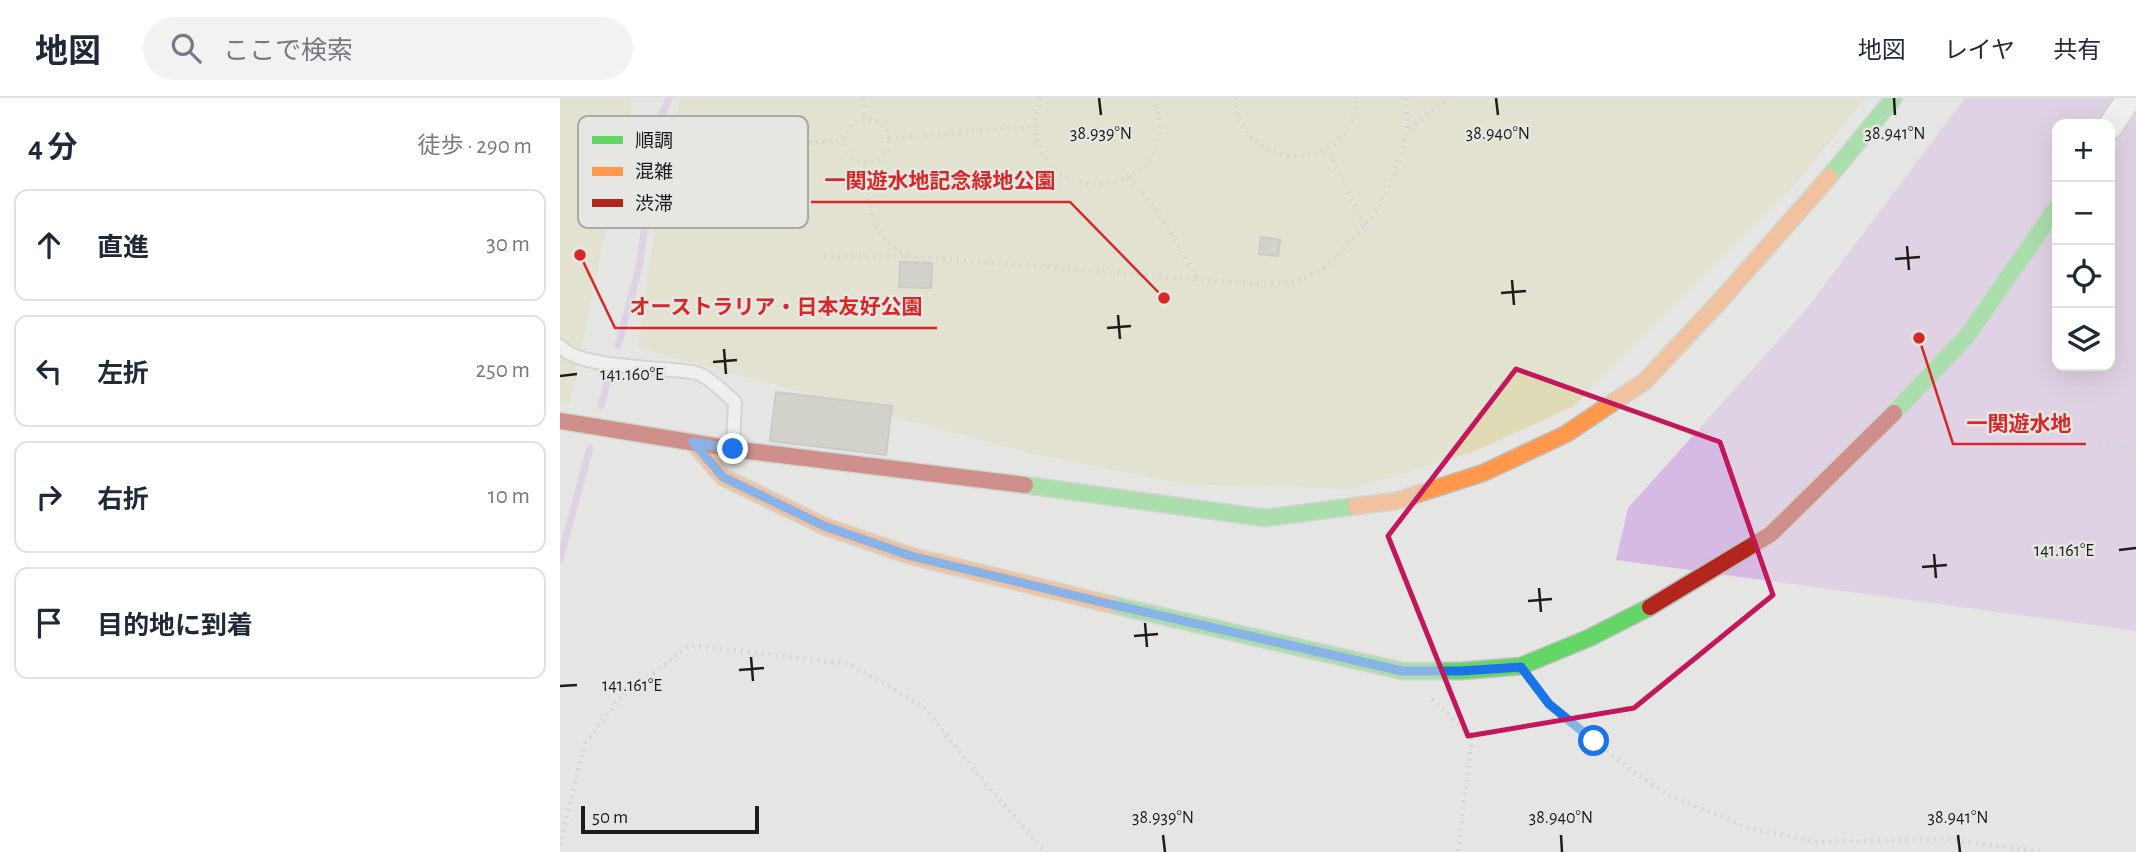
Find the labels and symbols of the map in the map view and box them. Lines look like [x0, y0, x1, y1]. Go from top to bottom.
legend [578, 116, 808, 228]
text: 38.939°N [1070, 125, 1132, 143]
text: 38.940°N [1466, 125, 1530, 143]
text: 38.941°N [1865, 125, 1925, 143]
text: 順調 [635, 131, 673, 151]
callout: 一関遊水地記念緑地公園 [811, 160, 1070, 202]
text: 混雑 [635, 161, 673, 182]
text: 一関遊水地記念緑地公園 [825, 169, 1056, 192]
text: 渋滞 [635, 193, 673, 214]
callout: オーストラリア・日本友好公園 [615, 286, 937, 328]
text: オーストラリア・日本友好公園 [630, 295, 922, 318]
text: 141.160°E [600, 366, 664, 384]
callout: 一関遊水地 [1953, 402, 2086, 444]
text: 一関遊水地 [1967, 412, 2072, 435]
route end [717, 433, 748, 464]
text: 141.161°E [2034, 542, 2094, 560]
text: 141.161°E [602, 677, 662, 695]
route start [1578, 725, 1609, 756]
scale bar [581, 803, 760, 835]
text: 38.939°N [1132, 809, 1194, 827]
text: 38.940°N [1529, 809, 1593, 827]
text: 38.941°N [1928, 809, 1988, 827]

